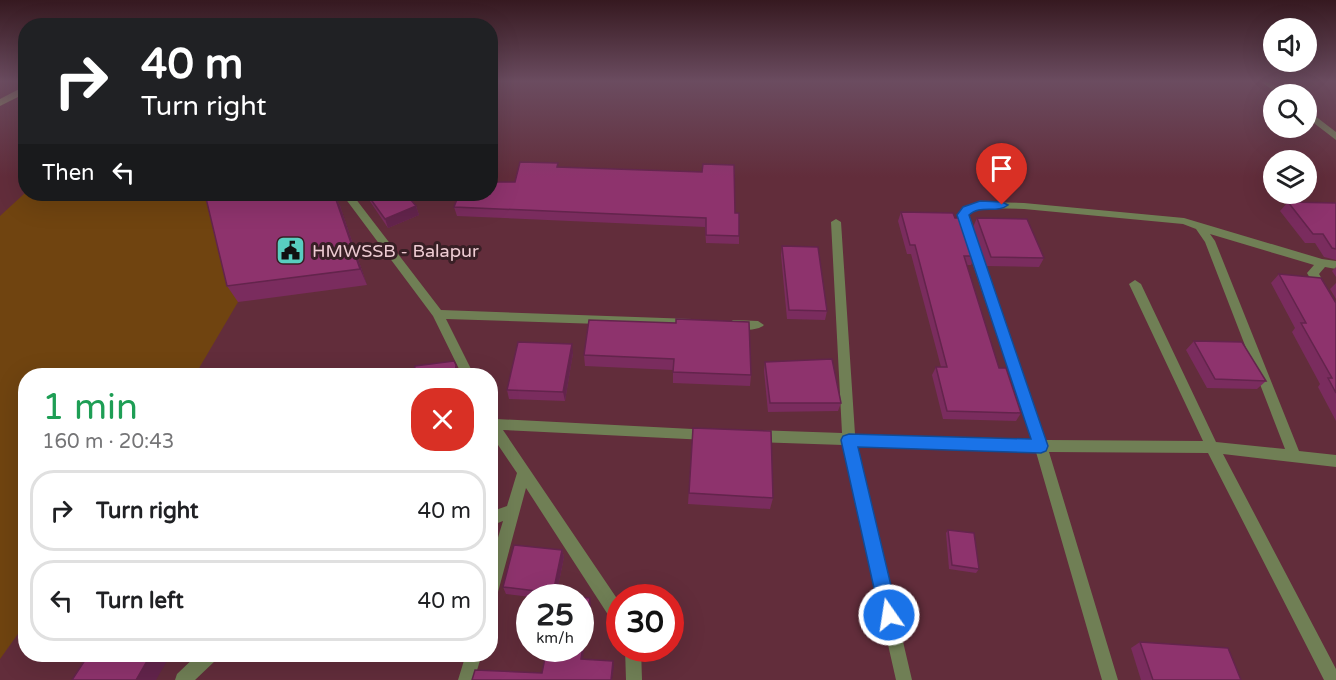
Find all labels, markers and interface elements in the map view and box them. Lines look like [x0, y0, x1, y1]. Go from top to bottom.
map controls [1263, 18, 1317, 204]
button: sound [1263, 18, 1317, 72]
text: 40 m [141, 39, 243, 90]
icon: right [42, 42, 120, 120]
button: search [1263, 84, 1317, 138]
text: Turn right [141, 90, 267, 123]
pin [976, 143, 1027, 205]
button: layers [1263, 150, 1317, 204]
icon: arrive [985, 152, 1018, 185]
icon: left [107, 156, 140, 189]
text: Then [42, 160, 95, 186]
public building icon: HMWSSB - Balapur [275, 235, 307, 267]
place label: HMWSSB - Balapur [312, 240, 479, 262]
text: 1 min [42, 386, 138, 429]
button: close [411, 388, 474, 451]
text: 160 m · 20:43 [42, 430, 174, 454]
icon: right [45, 494, 78, 527]
text: Turn right [96, 498, 198, 524]
text: 40 m [417, 498, 471, 524]
position arrow [857, 583, 921, 647]
icon: left [45, 584, 78, 617]
speed limit sign: 30 [606, 584, 684, 662]
text: Turn left [96, 588, 184, 614]
text: 40 m [417, 588, 471, 614]
text: 25 [536, 597, 574, 634]
text: km/h [536, 629, 574, 647]

